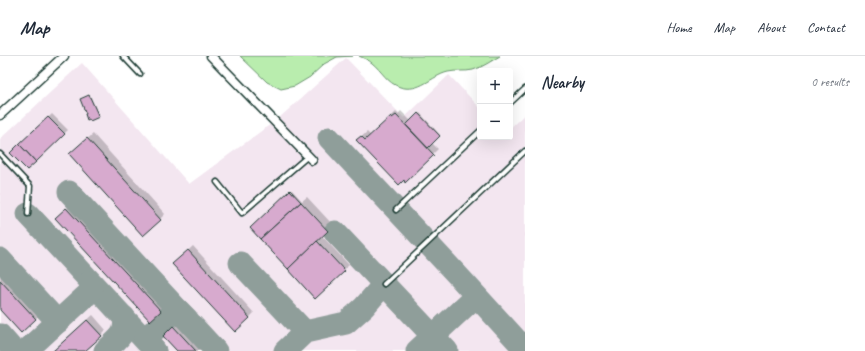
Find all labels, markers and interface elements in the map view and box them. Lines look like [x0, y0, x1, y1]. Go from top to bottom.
text: Map [20, 16, 50, 40]
text: Home [666, 19, 692, 36]
text: Map [714, 19, 735, 36]
text: About [757, 19, 785, 36]
text: Contact [807, 19, 845, 36]
map controls [477, 68, 513, 140]
button: + [477, 68, 513, 104]
text: Nearby [541, 72, 584, 93]
text: 0 results [811, 74, 849, 90]
button: − [477, 104, 513, 140]

